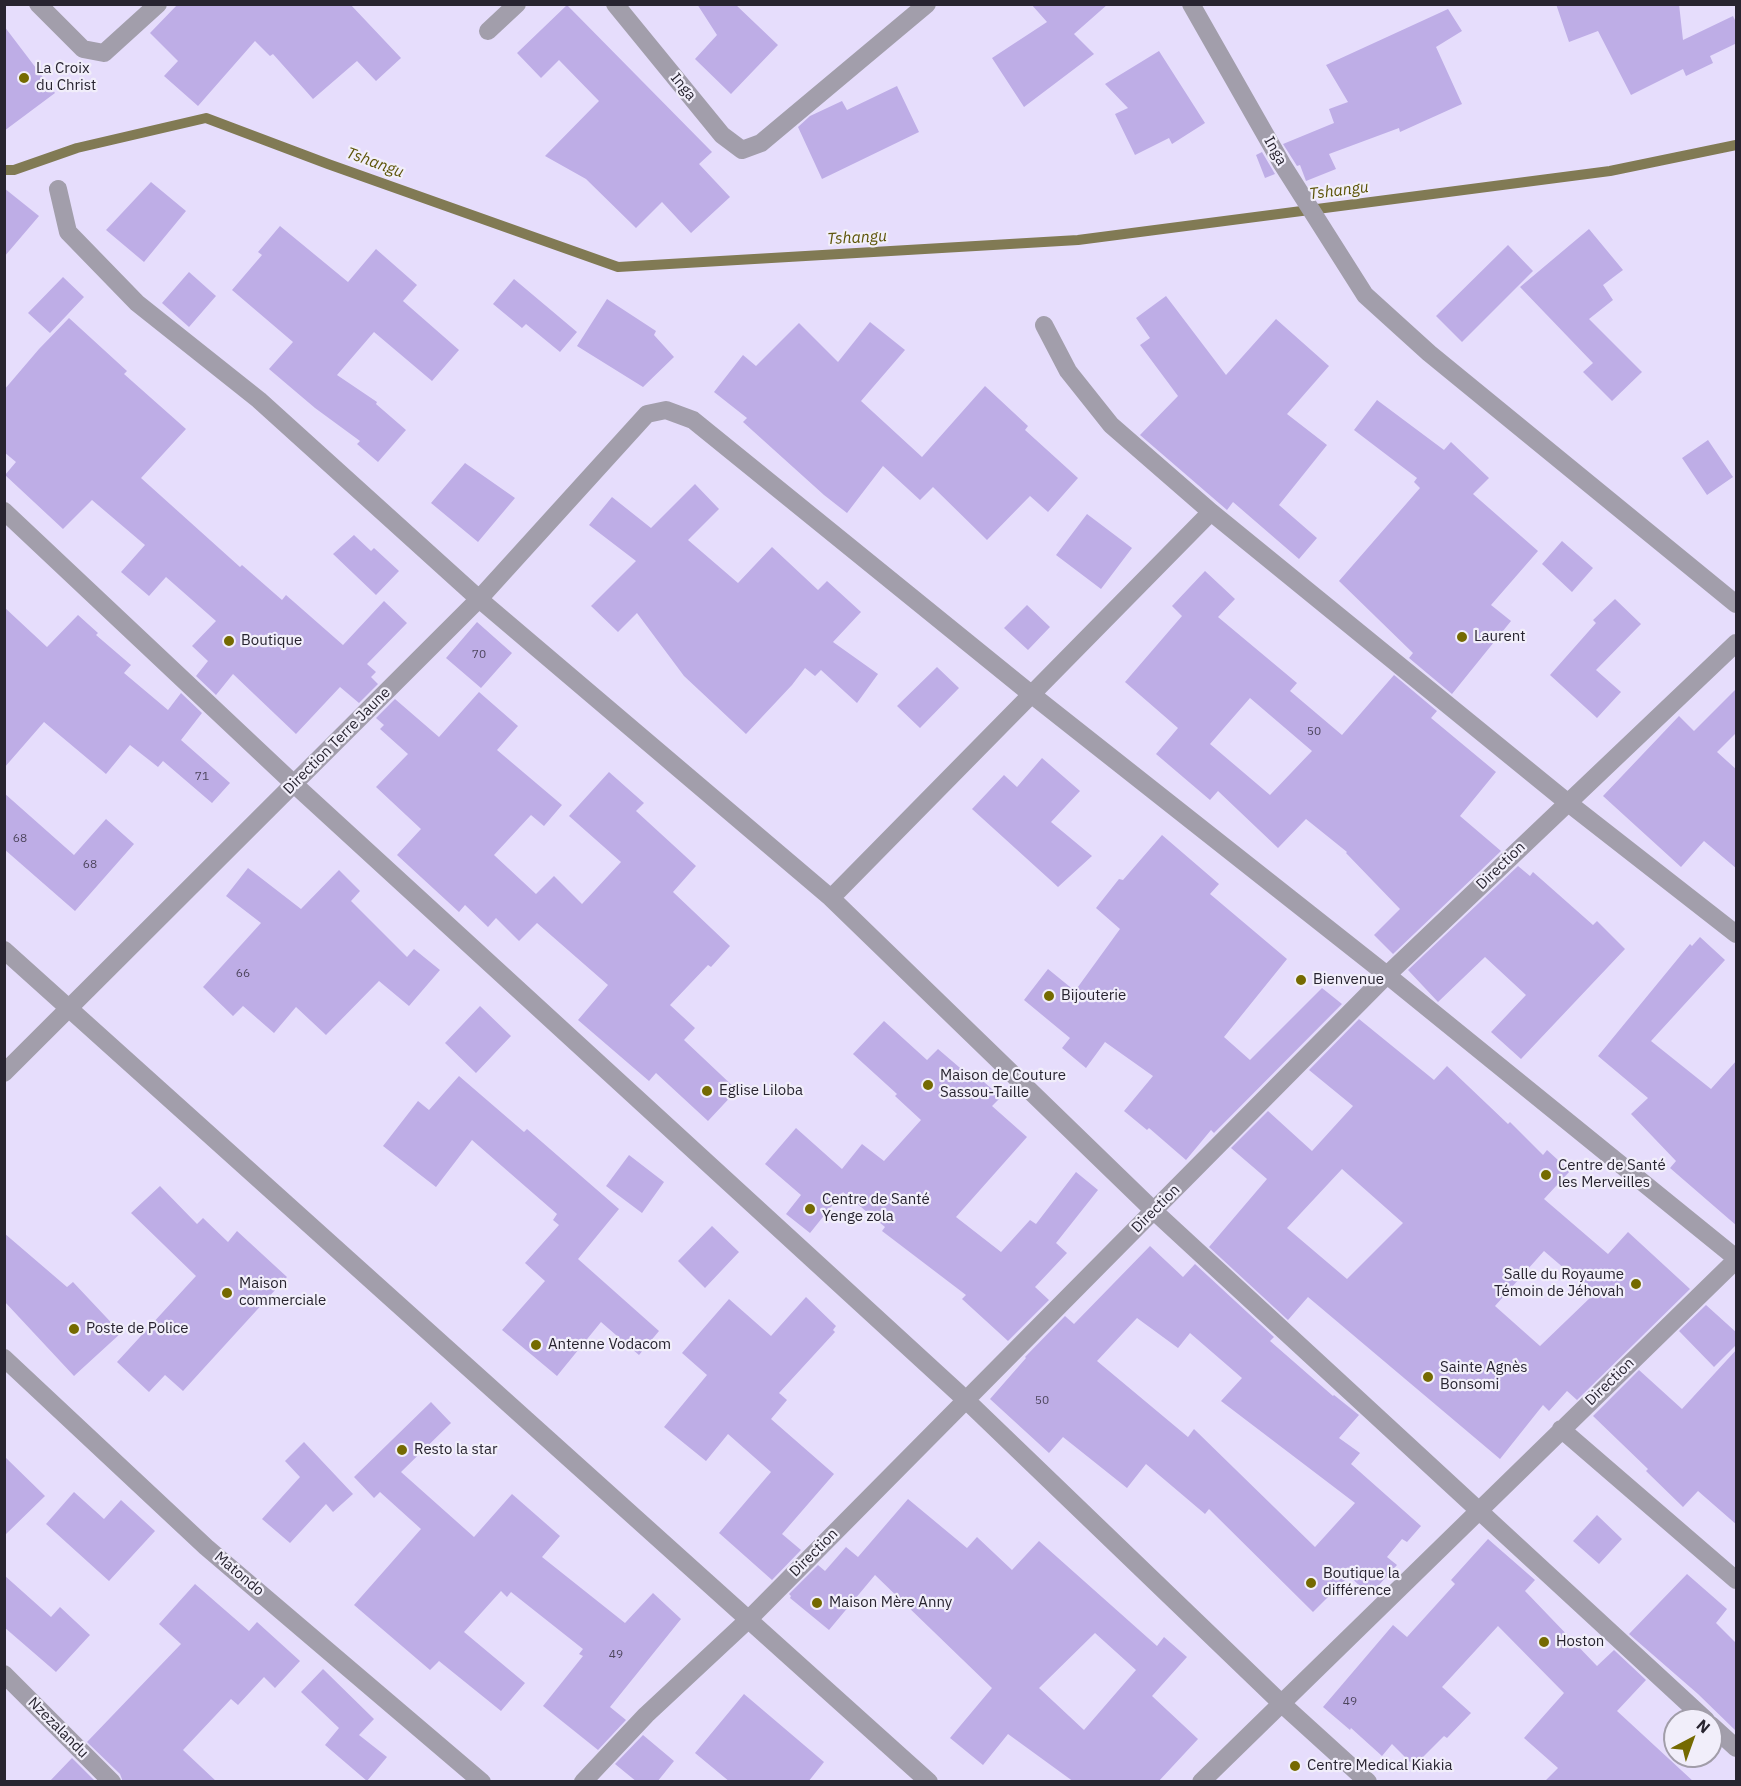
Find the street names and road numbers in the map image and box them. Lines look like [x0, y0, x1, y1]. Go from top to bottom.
street label: Inga [666, 70, 700, 104]
street label: Inga [1260, 133, 1290, 169]
street label: Direction Terre Jaune [280, 684, 394, 798]
street label: Direction [1473, 838, 1529, 894]
street label: Direction [1128, 1181, 1184, 1237]
street label: Direction [1582, 1354, 1638, 1410]
street label: Direction [786, 1525, 842, 1581]
street label: Matondo [210, 1548, 268, 1600]
street label: Nzezalandu [24, 1694, 92, 1762]

